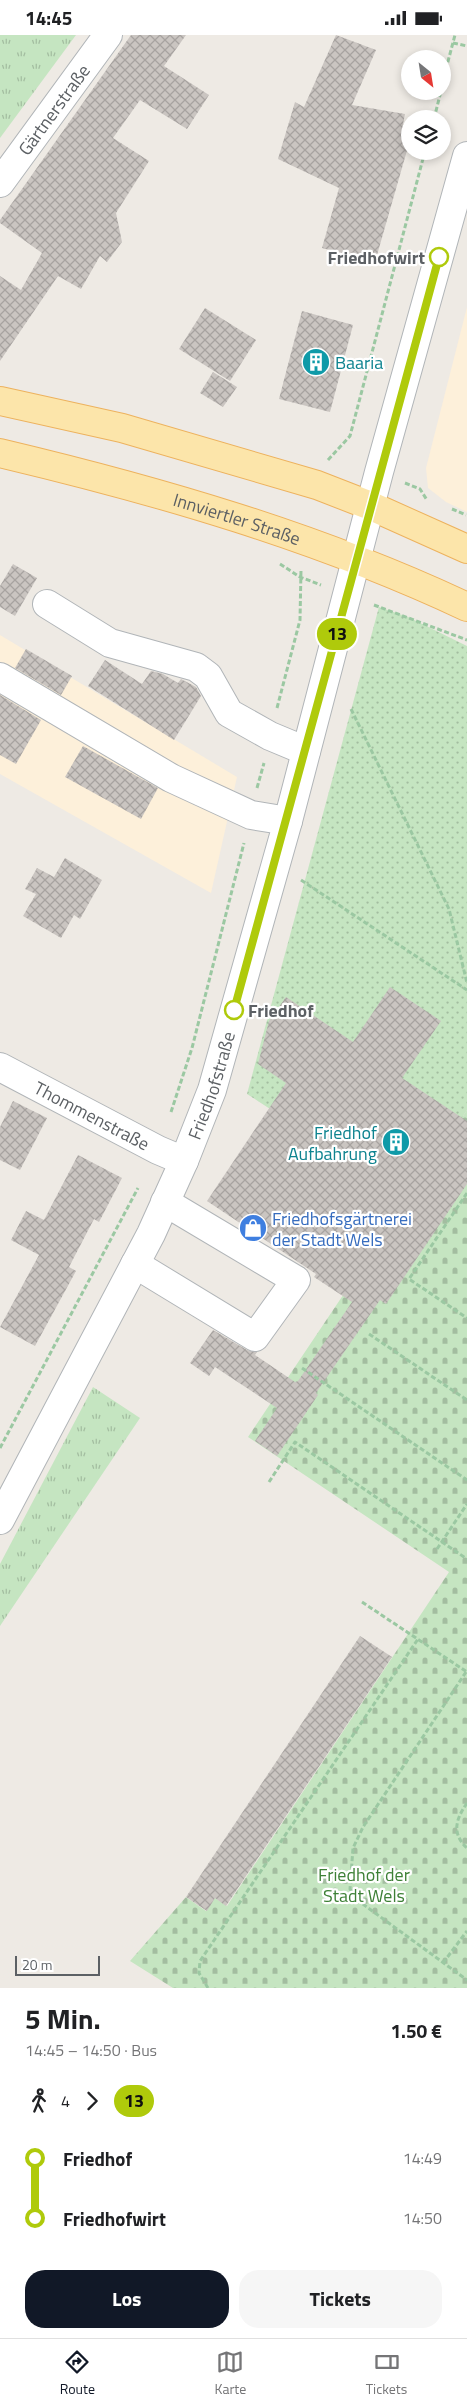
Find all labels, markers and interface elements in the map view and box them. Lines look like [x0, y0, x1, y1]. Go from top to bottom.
text: 14:45 [25, 3, 72, 32]
north arrow [401, 50, 451, 100]
map controls [401, 50, 451, 160]
street label: Gärtnerstraße [11, 58, 96, 161]
button: layers [401, 110, 451, 160]
place label: Friedhofwirt [328, 244, 425, 271]
marker: Friedhofwirt [429, 247, 449, 267]
building icon: Baaria [301, 347, 331, 377]
place label: Baaria [335, 349, 383, 376]
street label: Innviertler Straße [170, 486, 304, 552]
line badge: 13 [314, 618, 360, 650]
text: 13 [327, 620, 347, 647]
place label: Friedhof [248, 997, 314, 1024]
marker: Friedhof [224, 1000, 244, 1020]
street label: Friedhofstraße [180, 1028, 241, 1143]
street label: Thommenstraße [30, 1074, 155, 1157]
place label: Friedhof Aufbahrung [288, 1119, 377, 1167]
building icon: Friedhof Aufbahrung [381, 1127, 411, 1157]
place label: Friedhofsgärtnerei der Stadt Wels [272, 1205, 412, 1253]
shop icon: Friedhofsgärtnerei der Stadt Wels [238, 1213, 268, 1243]
park label: Friedhof der Stadt Wels [318, 1861, 410, 1909]
scale bar [15, 1953, 100, 1976]
text: 20 m [22, 1954, 52, 1975]
text: 5 Min. [25, 1997, 101, 2040]
text: 1.50 € [390, 2016, 442, 2045]
text: 14:45 – 14:50 · Bus [25, 2038, 157, 2062]
icon: walk [25, 2087, 53, 2115]
icon: forward [78, 2087, 106, 2115]
text: 13 [124, 2087, 144, 2114]
text: 4 [61, 2089, 70, 2113]
text: Friedhof [63, 2144, 132, 2173]
text: 14:49 [403, 2146, 442, 2170]
text: Friedhofwirt [63, 2204, 166, 2233]
text: 14:50 [403, 2206, 442, 2230]
button: Los [25, 2270, 229, 2328]
button: Tickets [239, 2270, 442, 2328]
tab: Route [60, 2348, 95, 2399]
tab: Karte [214, 2348, 246, 2399]
tab: Tickets [366, 2348, 407, 2399]

